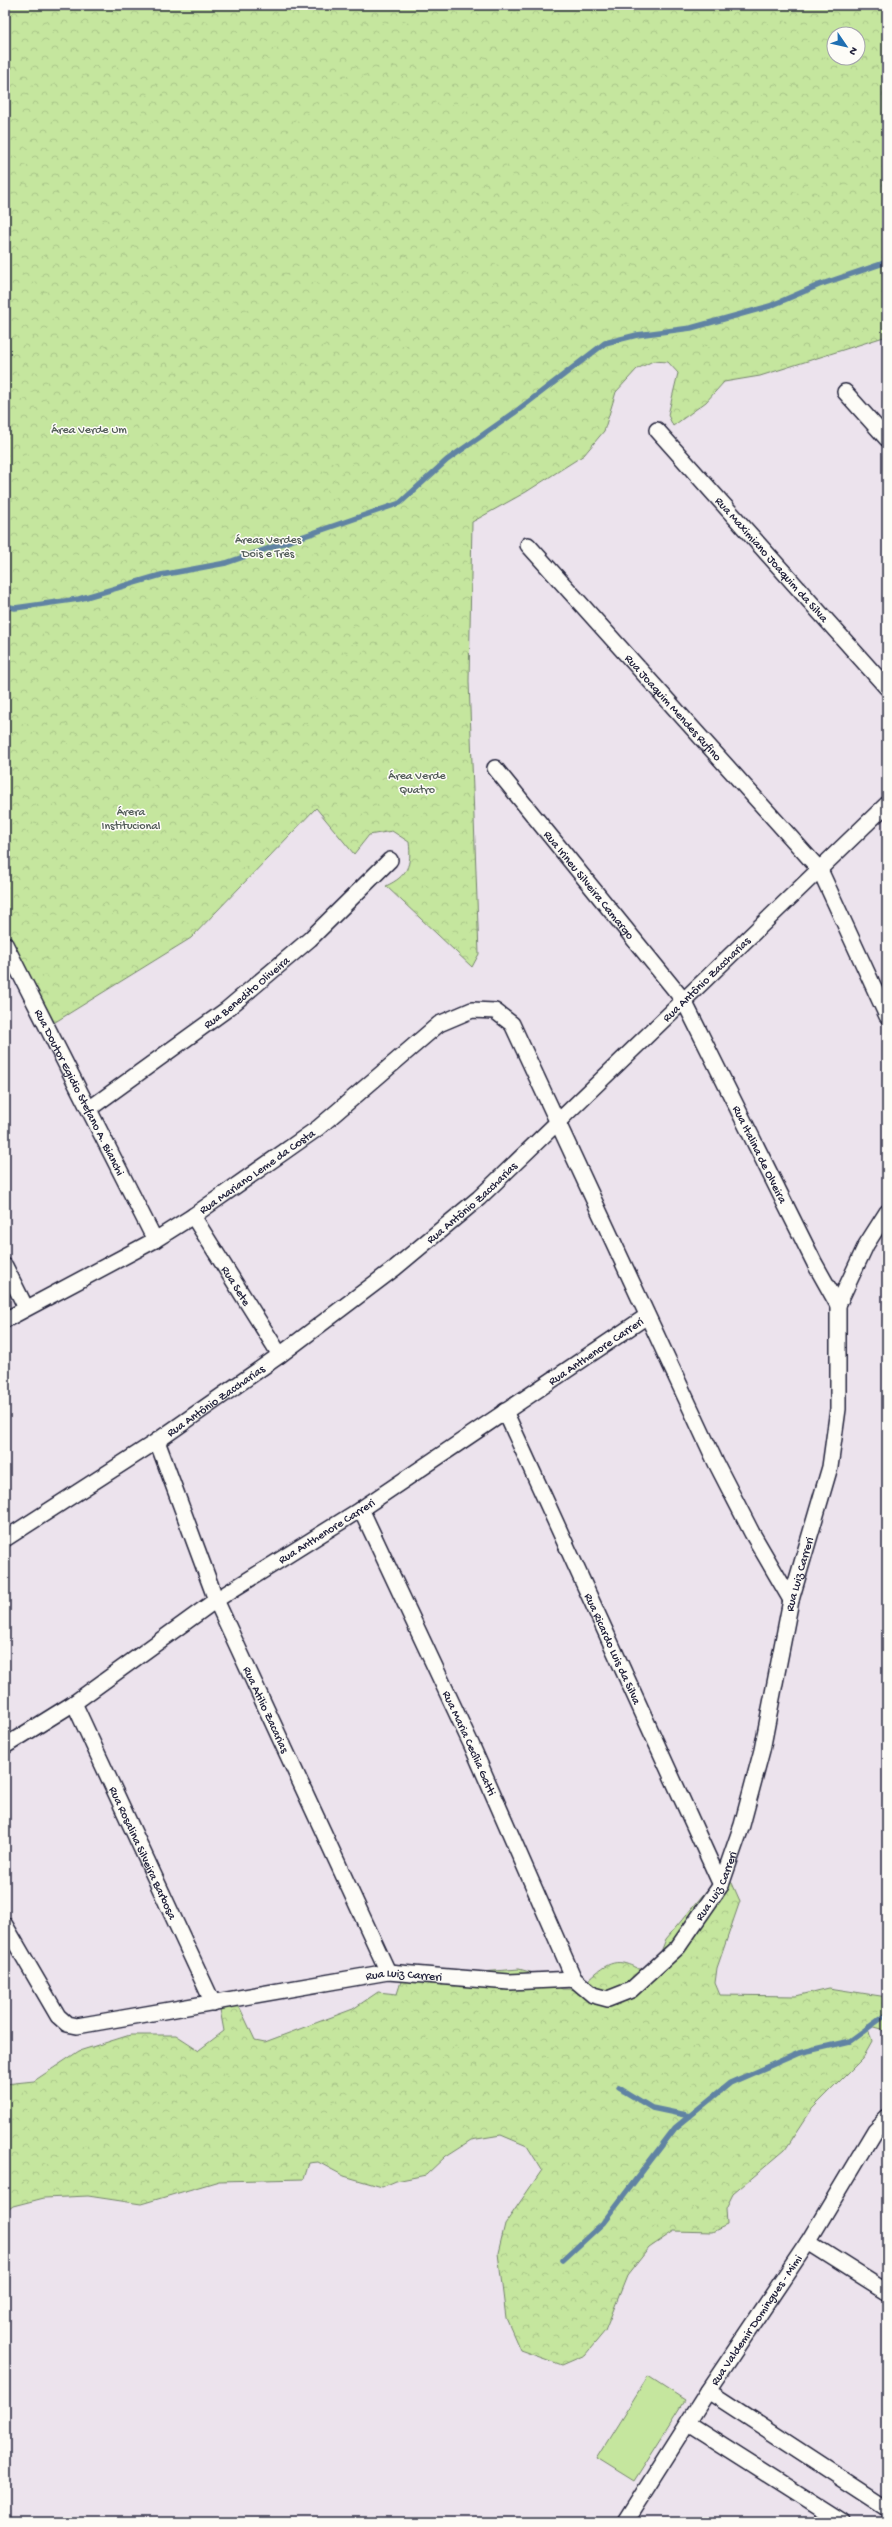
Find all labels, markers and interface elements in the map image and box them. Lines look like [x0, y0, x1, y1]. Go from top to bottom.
north arrow [826, 26, 866, 66]
text: N [846, 44, 860, 57]
park label: Área Verde Um [51, 424, 127, 438]
street label: Rua Maximiano Joaquim da Silva [711, 495, 830, 626]
park label: Áreas Verdes Dois e Três [235, 534, 302, 562]
street label: Rua Joaquim Mendes Rufino [621, 652, 724, 765]
park label: Área Verde Quatro [388, 770, 446, 798]
park label: Árera Institucional [102, 806, 161, 834]
street label: Rua Irineu Silveira Camargo [540, 829, 636, 943]
street label: Rua Antônio Zaccharias [661, 934, 755, 1026]
street label: Rua Benedito Oliveira [202, 954, 293, 1033]
street label: Rua Doutor Egidio Stefano A. Bianchi [30, 1007, 126, 1179]
street label: Rua Italina de Olveira [728, 1104, 789, 1206]
street label: Rua Mariano Leme da Costa [197, 1127, 319, 1218]
street label: Rua Antônio Zaccharias [425, 1159, 521, 1248]
street label: Rua Sete [217, 1264, 253, 1310]
street label: Rua Anthenore Carreri [547, 1315, 647, 1389]
street label: Rua Antônio Zaccharias [165, 1362, 269, 1441]
street label: Rua Anthenore Carreri [276, 1496, 379, 1568]
street label: Rua Luiz Carreri [784, 1535, 818, 1613]
street label: Rua Ricardo Luis da Silva [580, 1591, 643, 1707]
street label: Rua Atilio Zacarias [239, 1665, 291, 1756]
street label: Rua Maria Cecília Gatti [438, 1689, 498, 1799]
street label: Rua Rosalina Silveira Barbosa [105, 1785, 179, 1923]
street label: Rua Luiz Carreri [693, 1849, 741, 1924]
street label: Rua Luiz Carreri [365, 1967, 443, 1985]
street label: Rua Valdemir Domingues - Mimi [709, 2252, 807, 2389]

